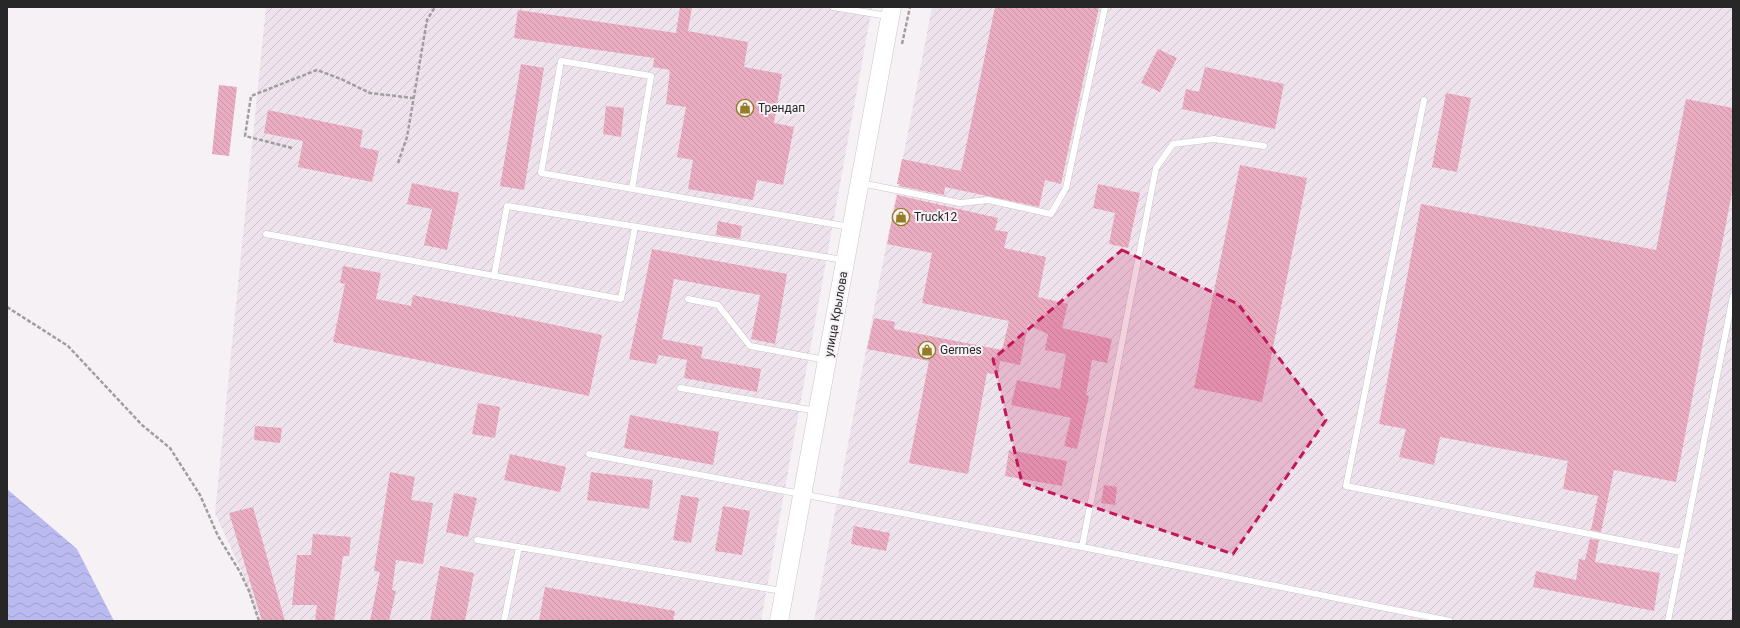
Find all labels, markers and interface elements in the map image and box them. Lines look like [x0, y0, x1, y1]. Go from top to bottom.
shop icon: Трендап [735, 98, 755, 118]
place label: Трендап [758, 101, 805, 115]
shop icon: Truck12 [891, 207, 911, 227]
place label: Truck12 [914, 210, 958, 224]
street label: улица Крылова [822, 270, 850, 358]
shop icon: Germes [917, 340, 937, 360]
place label: Germes [940, 343, 982, 357]

